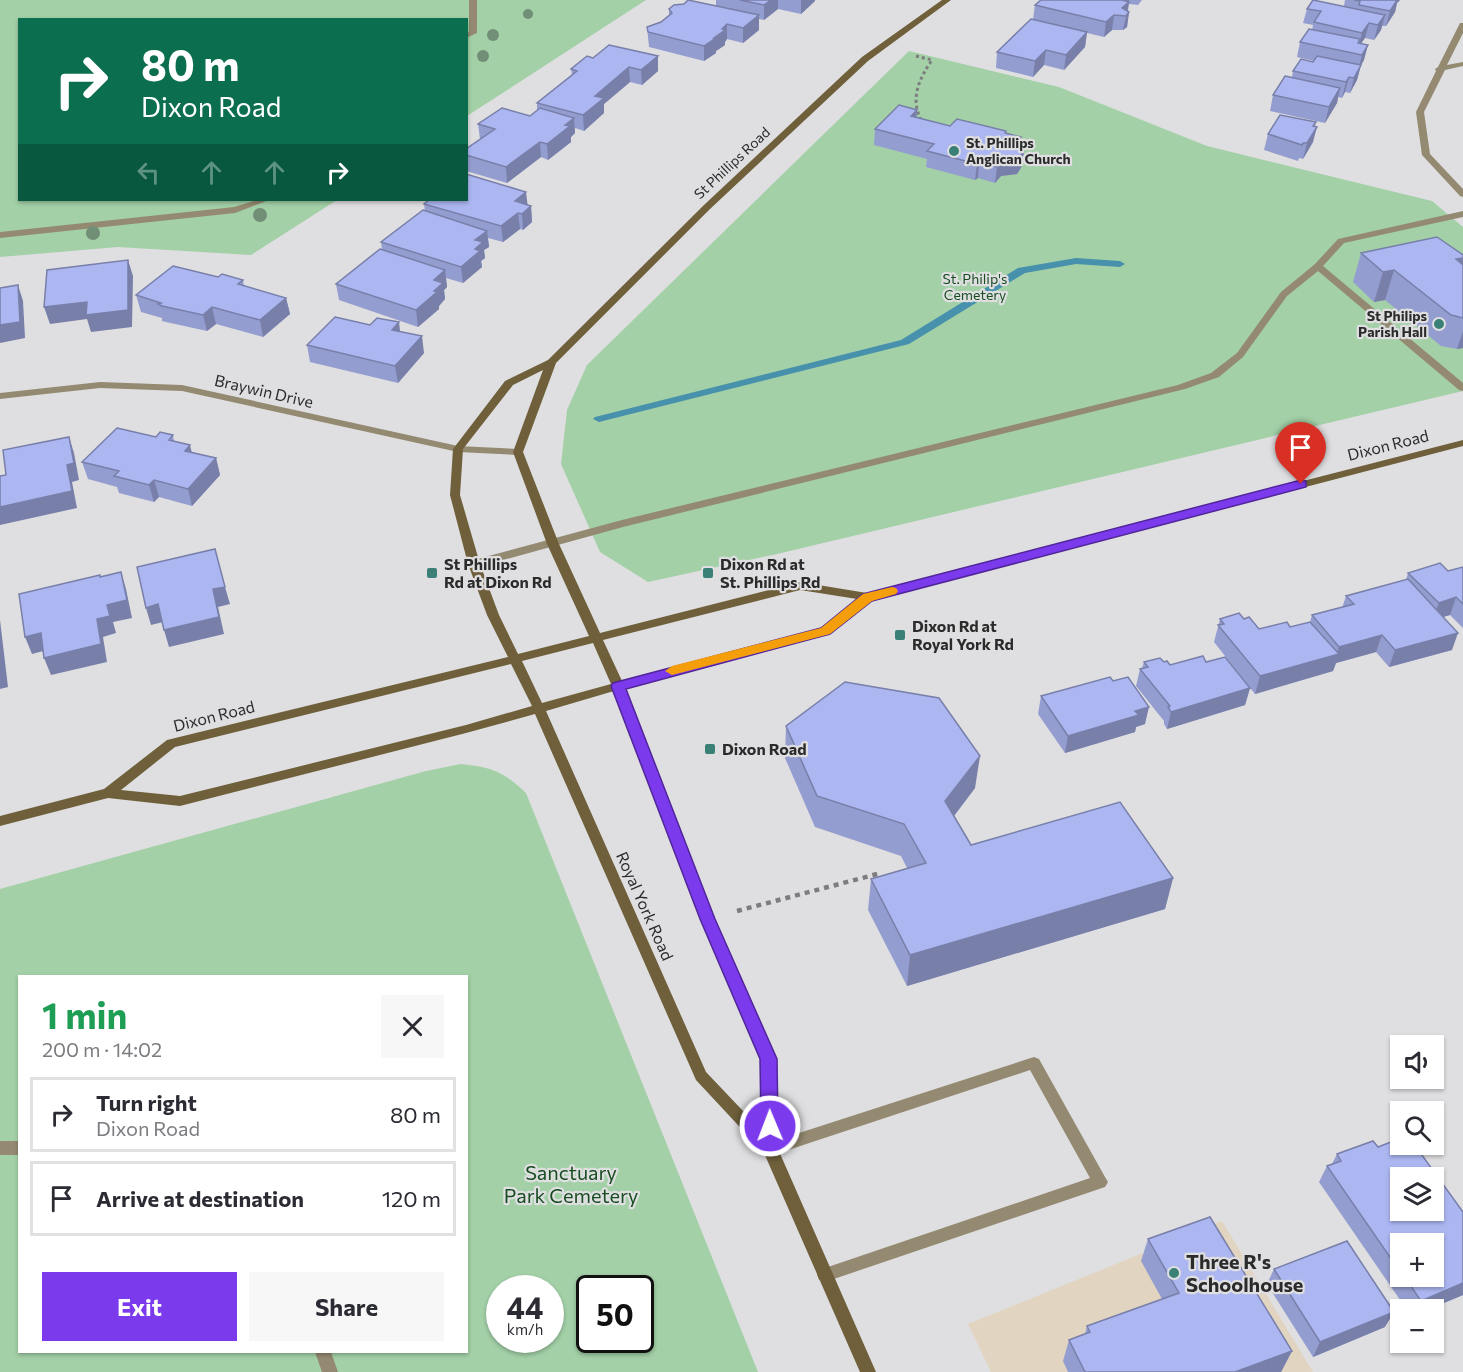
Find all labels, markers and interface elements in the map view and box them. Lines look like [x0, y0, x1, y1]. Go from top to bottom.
text: 80 m [141, 38, 240, 90]
icon: right [42, 42, 120, 120]
text: Dixon Road [141, 90, 281, 123]
street label: St Phillips Road [690, 123, 773, 202]
place label: St. Phillips Anglican Church [966, 134, 1071, 167]
marker: St. Phillips Anglican Church [947, 144, 961, 158]
icon: left [132, 156, 165, 189]
icon: ahead [195, 156, 228, 189]
icon: ahead [258, 156, 291, 189]
icon: right [321, 156, 354, 189]
park label: St. Philip's Cemetery [943, 270, 1007, 303]
place label: St Philips Parish Hall [1358, 307, 1427, 340]
marker: St Philips Parish Hall [1432, 317, 1446, 331]
street label: Braywin Drive [213, 370, 315, 411]
pin [1275, 422, 1326, 484]
street label: Dixon Road [1345, 425, 1431, 464]
icon: arrive [1284, 431, 1317, 464]
place label: St Phillips Rd at Dixon Rd [444, 554, 552, 591]
place label: Dixon Rd at St. Phillips Rd [720, 554, 820, 591]
marker: St Phillips Rd at Dixon Rd [425, 566, 439, 580]
marker: Dixon Rd at St. Phillips Rd [701, 566, 715, 580]
place label: Dixon Rd at Royal York Rd [912, 616, 1014, 653]
marker: Dixon Rd at Royal York Rd [893, 628, 907, 642]
street label: Dixon Road [171, 696, 257, 735]
place label: Dixon Road [722, 739, 807, 758]
marker: Dixon Road [703, 742, 717, 756]
street label: Royal York Road [613, 848, 678, 963]
text: 1 min [42, 992, 127, 1036]
button: close [381, 995, 444, 1058]
map controls [1390, 1035, 1444, 1353]
button: sound [1390, 1035, 1444, 1089]
text: 200 m · 14:02 [42, 1037, 162, 1061]
text: Turn right [96, 1089, 197, 1116]
position arrow [738, 1094, 802, 1158]
icon: right [45, 1098, 78, 1131]
text: 80 m [390, 1101, 441, 1128]
button: search [1390, 1101, 1444, 1155]
text: Dixon Road [96, 1116, 200, 1140]
park label: Sanctuary Park Cemetery [504, 1160, 638, 1207]
button: layers [1390, 1167, 1444, 1221]
icon: arrive [45, 1182, 78, 1215]
text: Arrive at destination [96, 1185, 304, 1212]
text: 120 m [382, 1185, 441, 1212]
button: + [1390, 1233, 1444, 1287]
place label: Three R's Schoolhouse [1186, 1249, 1303, 1296]
marker: Three R's Schoolhouse [1167, 1266, 1181, 1280]
button: Exit [42, 1272, 237, 1341]
button: Share [249, 1272, 444, 1341]
speed limit sign: 50 [576, 1275, 654, 1353]
text: 44 [507, 1288, 543, 1325]
button: − [1390, 1299, 1444, 1353]
text: km/h [507, 1320, 543, 1338]

